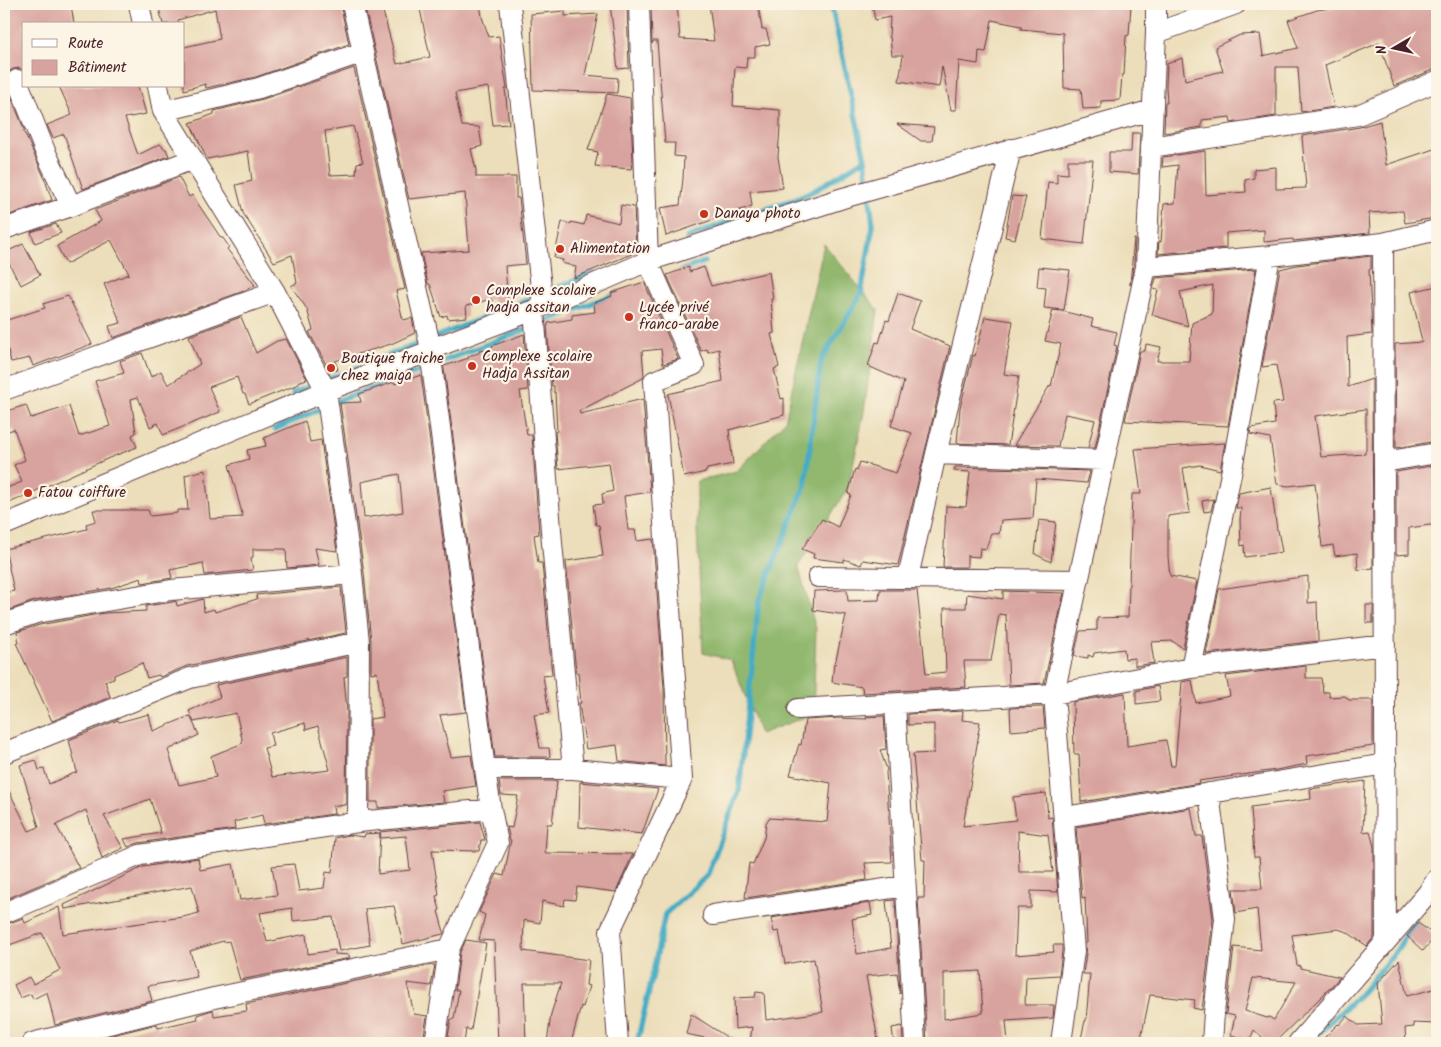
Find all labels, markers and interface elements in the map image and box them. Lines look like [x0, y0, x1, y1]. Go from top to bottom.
legend [22, 22, 185, 88]
north arrow [1368, 22, 1418, 72]
text: Route [68, 32, 104, 56]
text: N [1371, 44, 1394, 56]
text: Bâtiment [68, 56, 127, 80]
place label: Danaya photo [714, 202, 801, 226]
marker: Danaya photo [698, 208, 710, 220]
place label: Alimentation [570, 237, 650, 261]
marker: Alimentation [554, 243, 566, 255]
place label: Complexe scolaire hadja assitan [486, 279, 597, 320]
marker: Complexe scolaire hadja assitan [470, 294, 482, 306]
place label: Lycée privé franco-arabe [639, 296, 719, 337]
marker: Lycée privé franco-arabe [623, 311, 635, 323]
place label: Complexe scolaire Hadja Assitan [482, 345, 593, 386]
place label: Boutique fraiche chez maiga [341, 347, 444, 388]
marker: Complexe scolaire Hadja Assitan [466, 360, 478, 372]
marker: Boutique fraiche chez maiga [325, 362, 337, 374]
place label: Fatou coiffure [38, 481, 126, 505]
marker: Fatou coiffure [22, 487, 34, 499]

